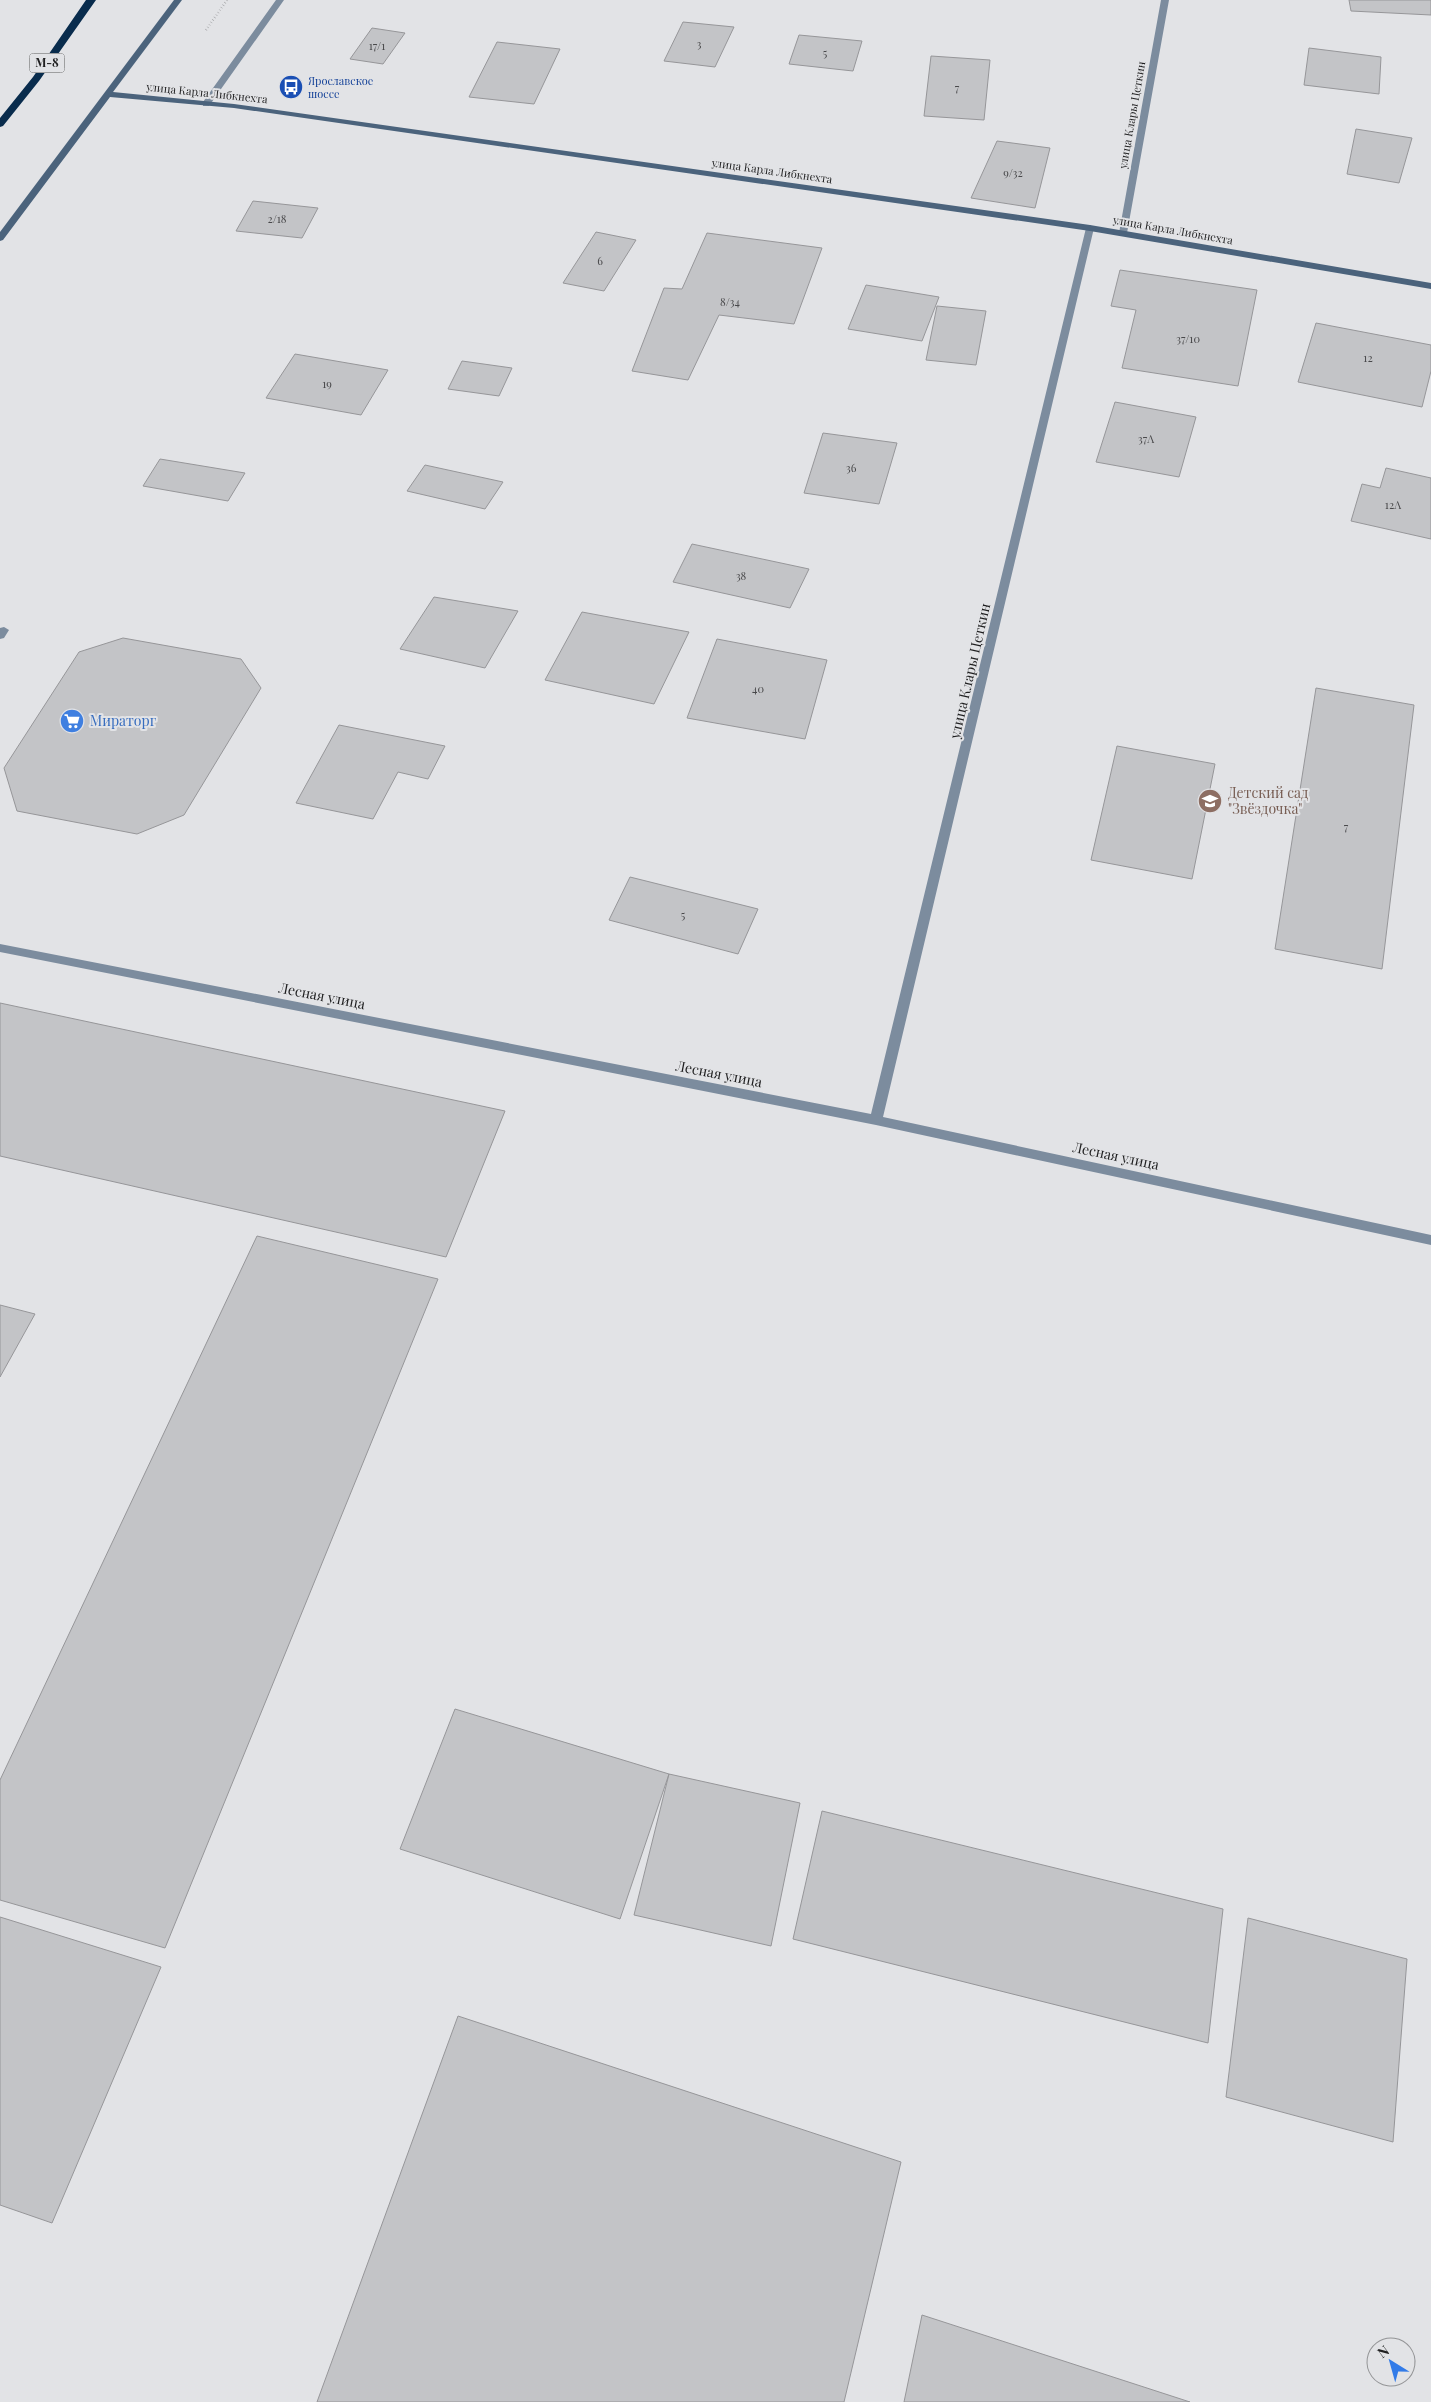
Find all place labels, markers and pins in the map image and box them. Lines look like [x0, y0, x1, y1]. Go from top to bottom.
place label: Ярославское шоссе [307, 73, 374, 101]
bus stop icon: Ярославское шоссе [278, 74, 304, 100]
supermarket icon: Мираторг [59, 708, 85, 734]
place label: Мираторг [90, 711, 157, 730]
place label: Детский сад "Звёздочка" [1228, 783, 1309, 818]
school or university icon: Детский сад "Звёздочка" [1197, 788, 1223, 814]

